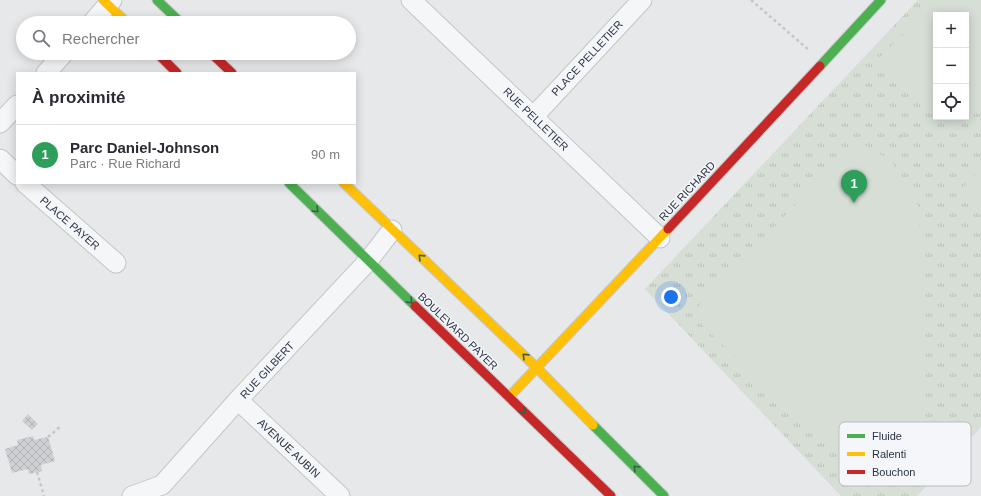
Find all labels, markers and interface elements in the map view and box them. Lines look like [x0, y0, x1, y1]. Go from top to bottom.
map controls [933, 12, 969, 120]
button: + [933, 12, 969, 48]
search box [16, 16, 356, 60]
street label: PLACE PELLETIER [549, 18, 625, 98]
icon: search [30, 27, 52, 49]
text: Rechercher [62, 30, 140, 47]
button: − [933, 48, 969, 84]
button: locate [933, 84, 969, 120]
street label: RUE PELLETIER [501, 85, 571, 153]
text: À proximité [32, 88, 126, 107]
text: Parc Daniel-Johnson [70, 139, 219, 156]
text: 1 [41, 147, 49, 162]
text: 90 m [311, 147, 340, 162]
text: Parc · Rue Richard [70, 156, 181, 171]
street label: RUE RICHARD [657, 159, 717, 223]
pin: 1 [841, 170, 867, 203]
street label: PLACE PAYER [38, 194, 102, 252]
one-way arrow [312, 205, 319, 213]
one-way arrow [418, 255, 425, 262]
your location [661, 287, 681, 307]
street label: BOULEVARD PAYER [416, 290, 500, 372]
one-way arrow [405, 296, 412, 303]
street label: RUE GILBERT [238, 339, 297, 401]
one-way arrow [522, 353, 530, 361]
one-way arrow [518, 406, 526, 414]
street label: AVENUE AUBIN [255, 416, 323, 480]
legend [839, 422, 971, 486]
text: Fluide [872, 430, 902, 442]
text: Ralenti [872, 448, 906, 460]
one-way arrow [633, 465, 641, 473]
text: Bouchon [872, 466, 915, 478]

